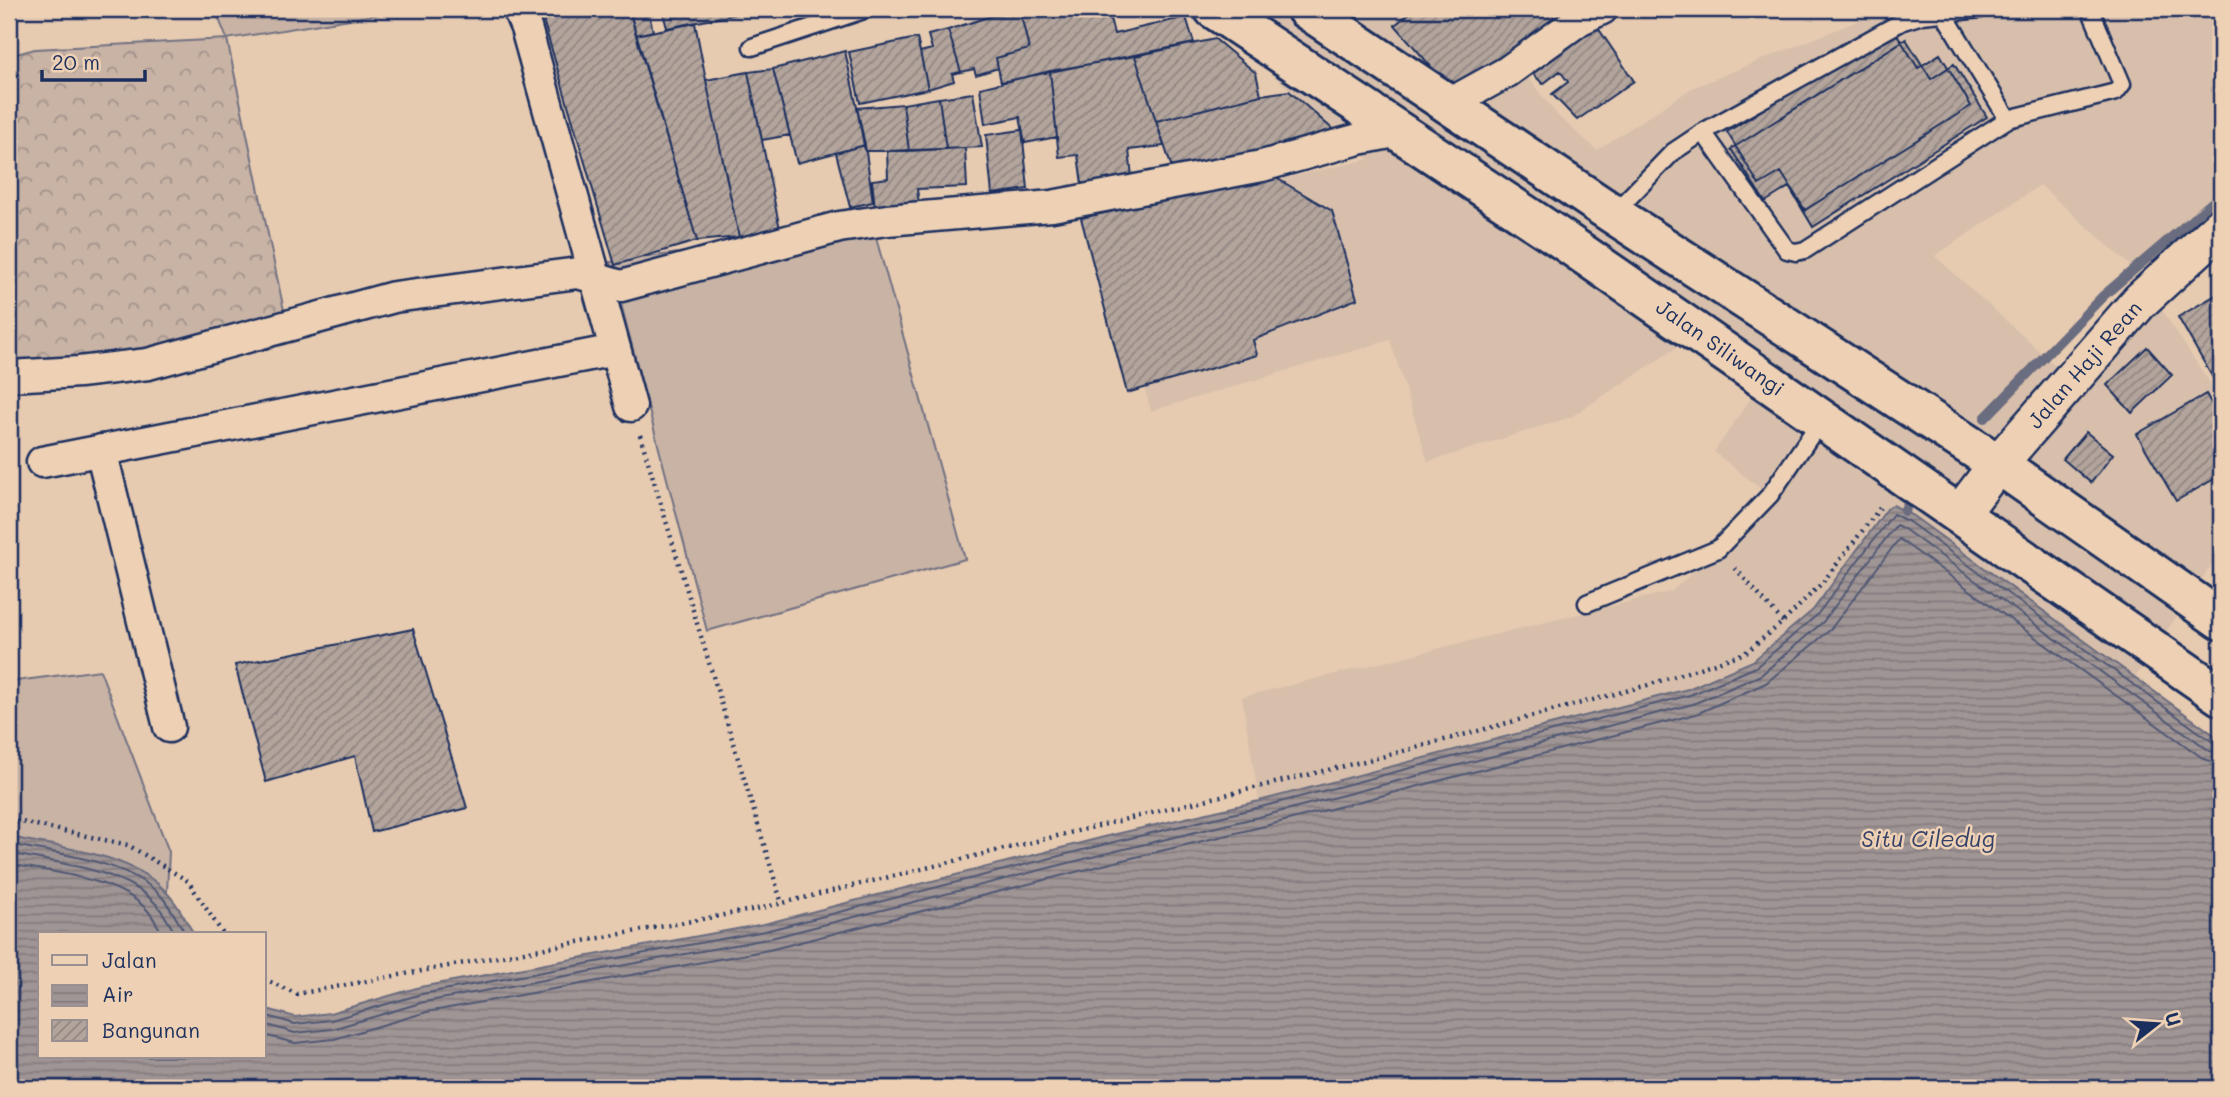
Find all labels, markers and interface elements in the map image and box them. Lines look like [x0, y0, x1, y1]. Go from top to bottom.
scale bar [42, 38, 145, 82]
text: 20 m [52, 48, 100, 75]
street label: Jalan Siliwangi [1651, 292, 1790, 401]
street label: Jalan Haji Rean [2021, 294, 2147, 434]
water label: Situ Ciledug [1861, 823, 1995, 853]
legend [38, 932, 266, 1058]
text: Jalan [102, 946, 157, 973]
text: Air [102, 980, 134, 1007]
north arrow [2122, 988, 2192, 1058]
text: U [2160, 1009, 2188, 1029]
text: Bangunan [102, 1016, 200, 1043]

